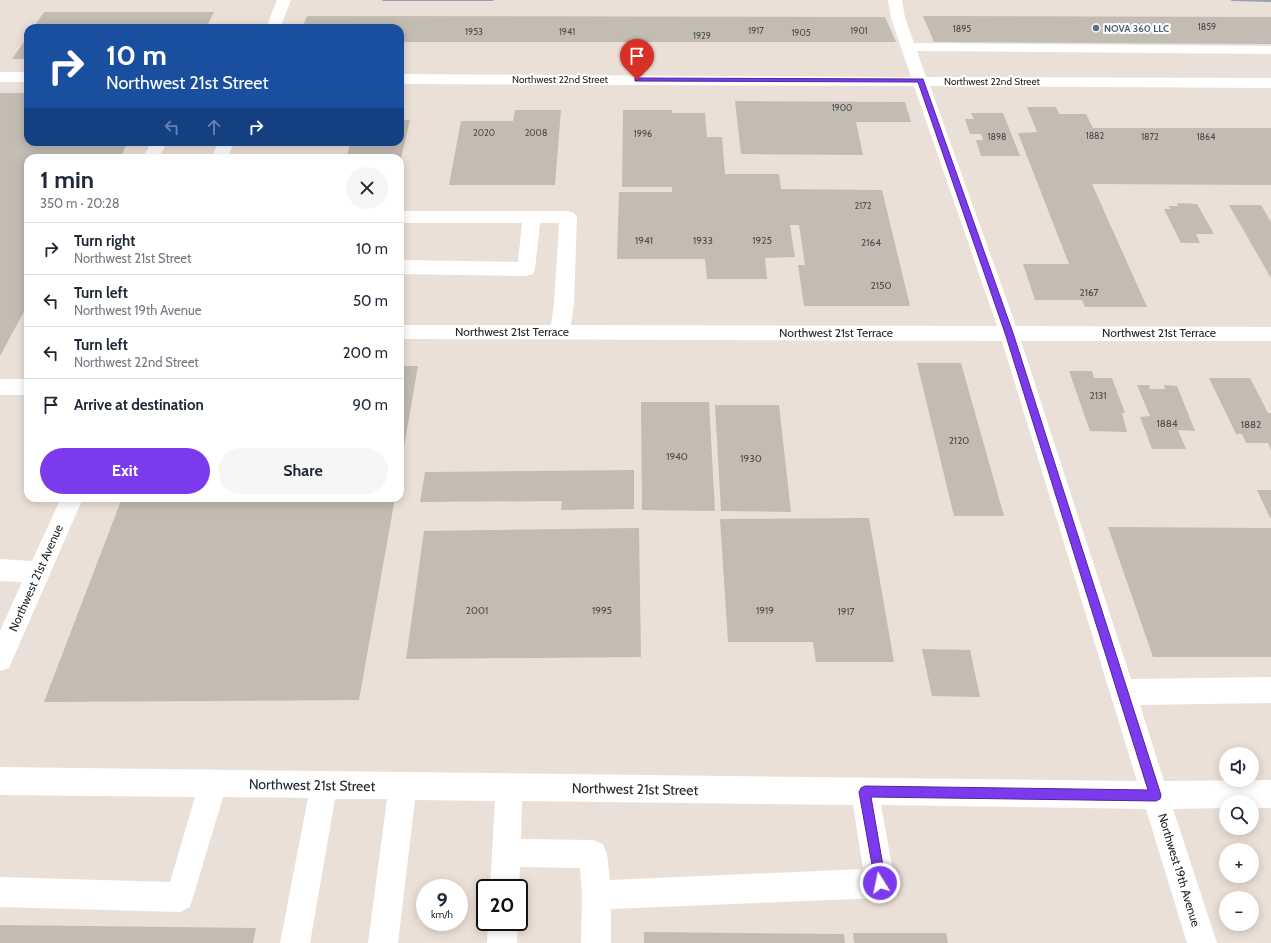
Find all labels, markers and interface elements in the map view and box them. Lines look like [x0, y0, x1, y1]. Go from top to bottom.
house number: 1859 [1198, 21, 1216, 32]
place label: NOVA 360 LLC [1104, 22, 1169, 35]
house number: 1895 [953, 23, 971, 34]
marker: NOVA 360 LLC [1091, 23, 1101, 33]
house number: 1917 [748, 25, 764, 36]
house number: 1901 [850, 25, 868, 36]
house number: 1953 [465, 26, 483, 37]
house number: 1941 [559, 26, 575, 37]
house number: 1905 [791, 27, 811, 38]
house number: 1929 [693, 30, 711, 41]
text: 10 m [106, 38, 167, 72]
pin [620, 39, 654, 80]
icon: right [40, 40, 92, 92]
icon: arrive [626, 45, 648, 67]
text: Northwest 21st Street [106, 72, 269, 94]
street label: Northwest 22nd Street [512, 73, 609, 86]
street label: Northwest 22nd Street [944, 75, 1041, 88]
house number: 1900 [832, 102, 852, 113]
icon: left [161, 116, 183, 138]
icon: ahead [203, 116, 225, 138]
icon: right [245, 116, 267, 138]
house number: 2020 [473, 127, 495, 138]
house number: 2008 [525, 127, 547, 138]
house number: 1996 [634, 128, 652, 139]
house number: 1882 [1086, 130, 1105, 141]
house number: 1898 [988, 131, 1006, 142]
house number: 1872 [1141, 131, 1159, 142]
house number: 1864 [1197, 131, 1215, 142]
text: 1 min [40, 165, 94, 194]
button: close [346, 167, 388, 209]
text: 350 m · 20:28 [40, 195, 120, 211]
house number: 2172 [855, 200, 872, 211]
text: Turn right [74, 232, 135, 250]
house number: 1941 [635, 234, 653, 247]
house number: 1933 [693, 234, 713, 247]
house number: 1925 [752, 234, 772, 247]
house number: 2164 [861, 236, 881, 249]
icon: right [40, 238, 62, 260]
text: 10 m [356, 240, 388, 258]
text: Northwest 21st Street [74, 250, 191, 266]
house number: 2150 [871, 279, 891, 292]
text: Turn left [74, 284, 128, 302]
house number: 2167 [1079, 286, 1099, 299]
icon: left [40, 290, 62, 312]
text: 50 m [353, 292, 388, 310]
text: Northwest 19th Avenue [74, 302, 201, 318]
street label: Northwest 21st Terrace [455, 324, 569, 339]
street label: Northwest 21st Terrace [779, 325, 893, 340]
street label: Northwest 21st Terrace [1102, 325, 1216, 340]
text: Turn left [74, 336, 128, 354]
icon: left [40, 342, 62, 364]
text: 200 m [343, 344, 388, 362]
text: Northwest 22nd Street [74, 354, 199, 370]
house number: 2131 [1089, 389, 1107, 402]
icon: arrive [40, 394, 62, 416]
text: Arrive at destination [74, 396, 204, 414]
text: 90 m [352, 396, 388, 414]
house number: 1884 [1156, 417, 1178, 430]
house number: 1882 [1241, 418, 1261, 431]
house number: 2120 [949, 434, 969, 447]
button: Exit [40, 448, 210, 494]
button: Share [218, 448, 388, 494]
house number: 1940 [666, 450, 688, 463]
house number: 1930 [740, 452, 762, 465]
street label: Northwest 21st Avenue [5, 522, 66, 634]
house number: 2001 [466, 604, 488, 617]
house number: 1995 [592, 604, 612, 617]
house number: 1919 [756, 604, 774, 617]
house number: 1917 [837, 605, 855, 618]
map controls [1219, 747, 1259, 931]
button: sound [1219, 747, 1259, 787]
street label: Northwest 21st Street [249, 775, 376, 795]
street label: Northwest 21st Street [572, 779, 699, 799]
button: search [1219, 795, 1259, 835]
street label: Northwest 19th Avenue [1155, 811, 1204, 928]
button: + [1219, 843, 1259, 883]
position arrow [859, 862, 901, 904]
speed limit sign: 20 [476, 879, 528, 931]
text: 9 [436, 888, 448, 912]
button: − [1219, 891, 1259, 931]
text: km/h [431, 908, 453, 921]

